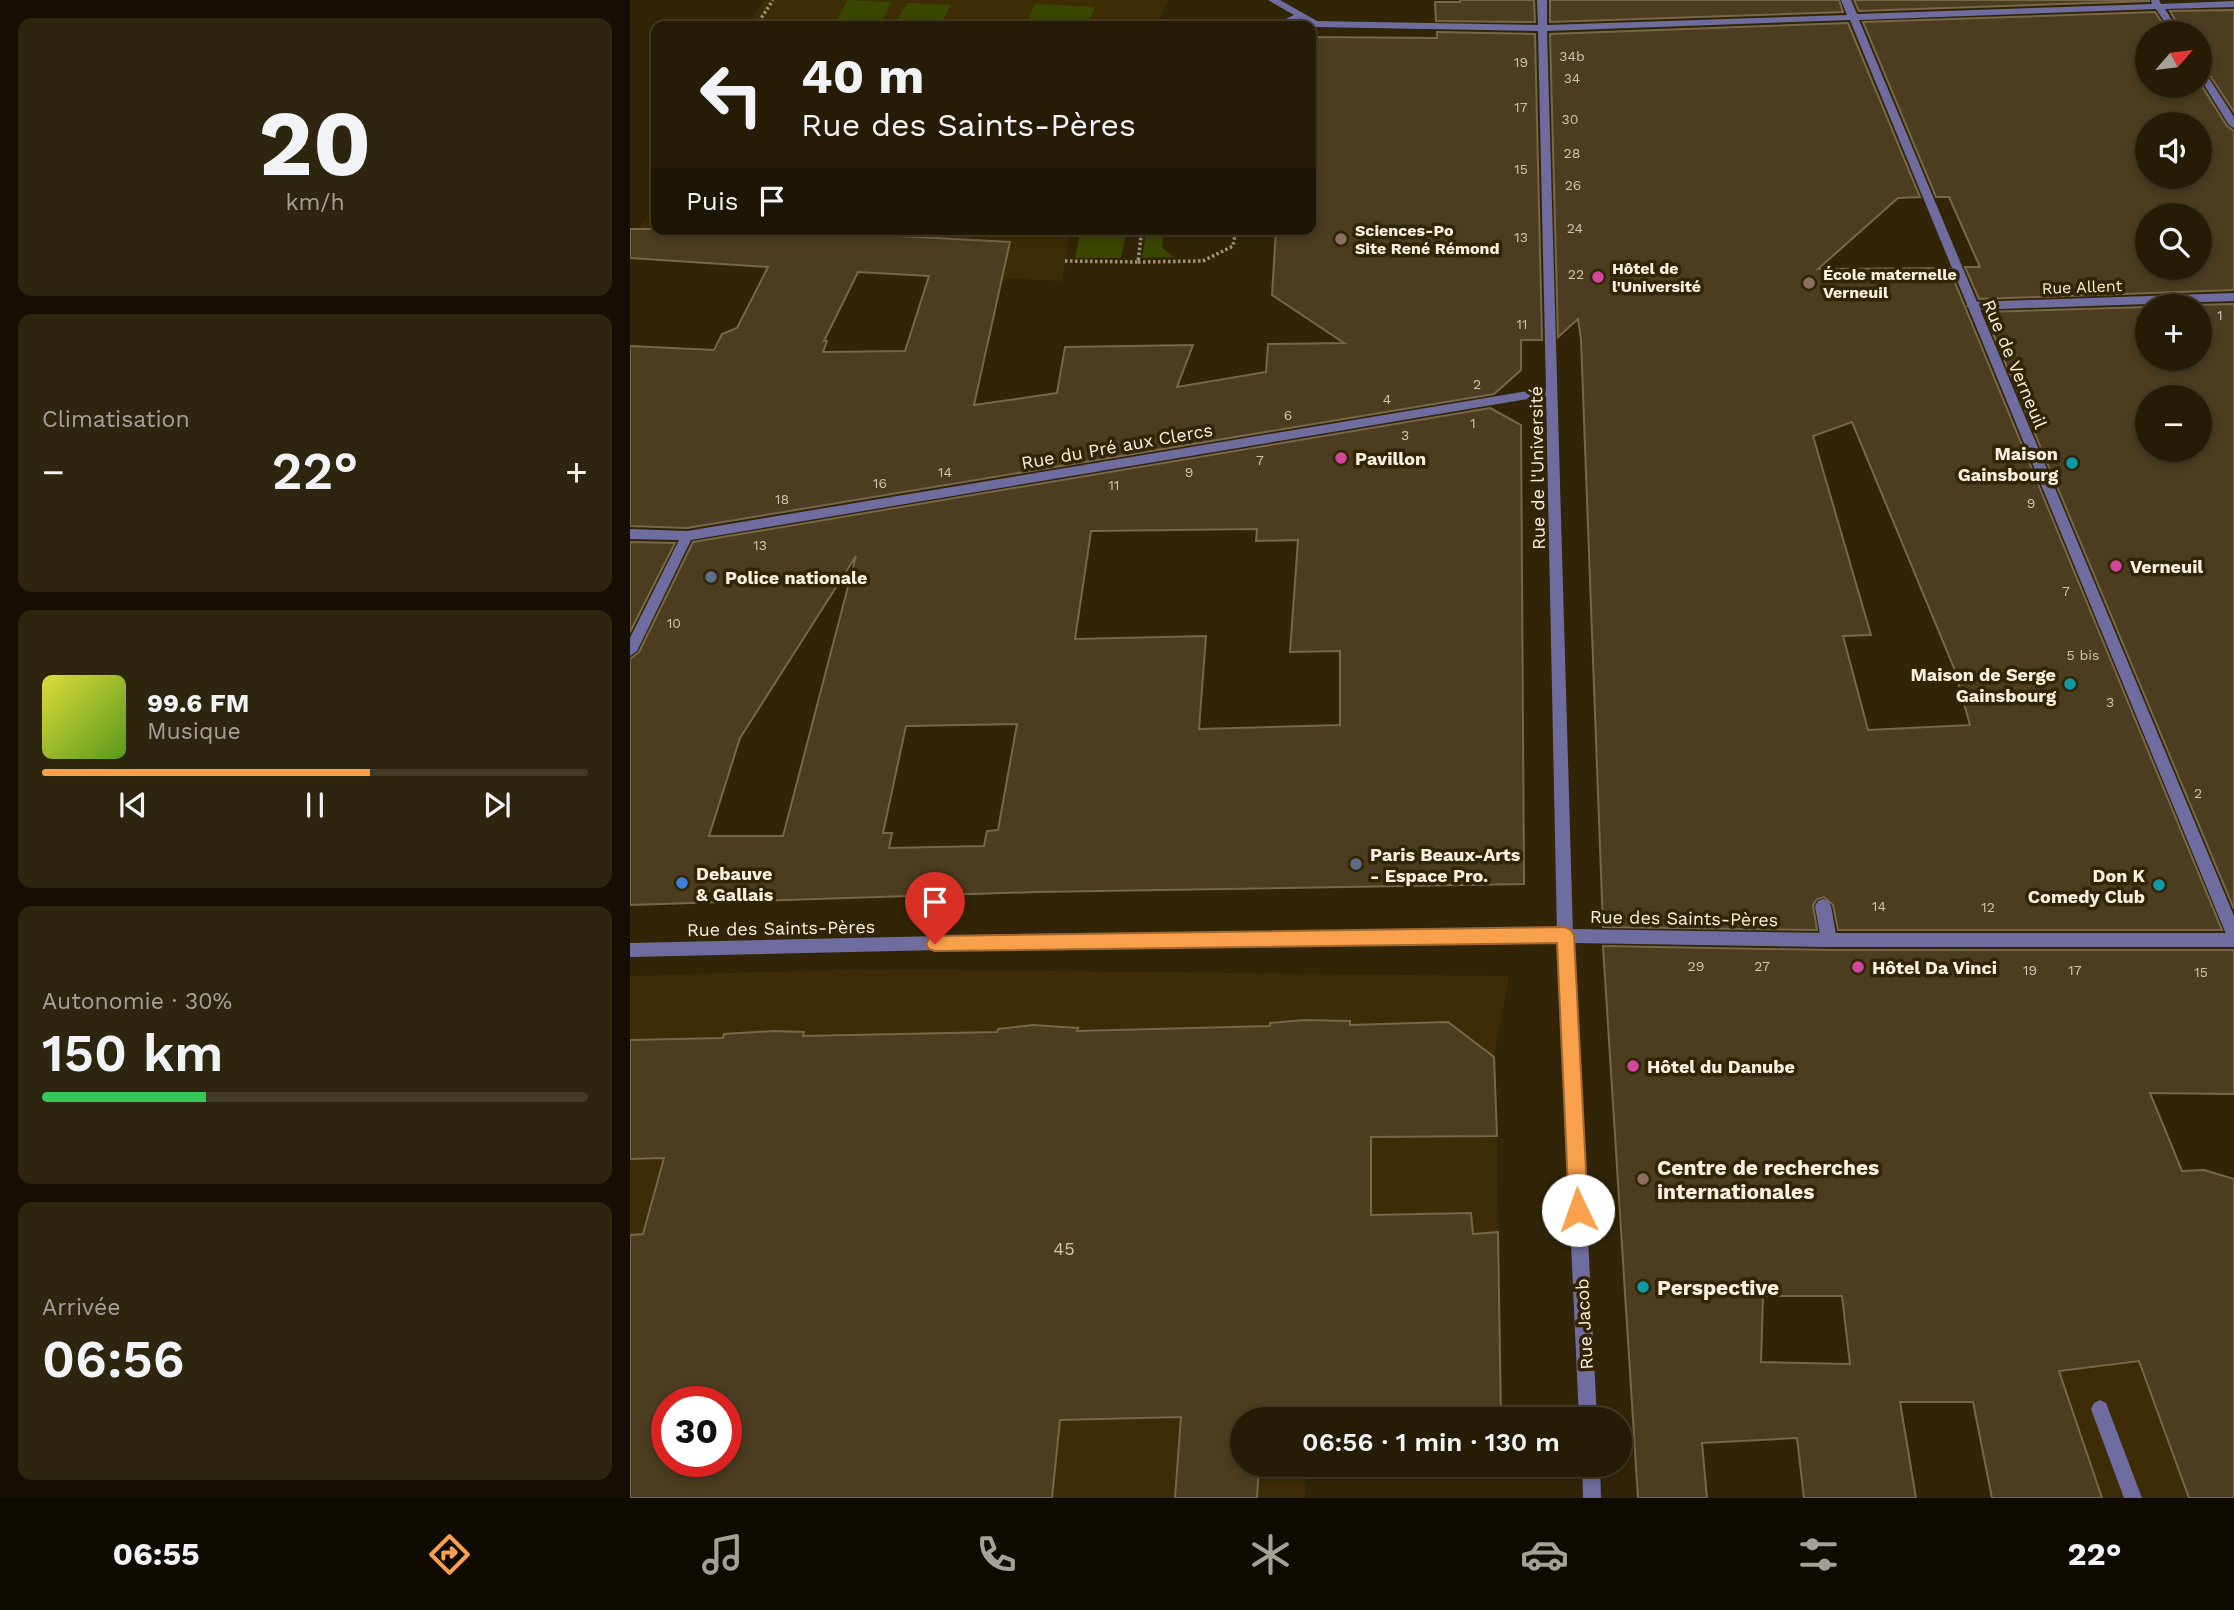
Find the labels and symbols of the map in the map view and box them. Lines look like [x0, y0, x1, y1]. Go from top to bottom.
north arrow [2135, 21, 2212, 98]
house number: 34b [1559, 48, 1585, 64]
house number: 19 [1514, 54, 1528, 70]
house number: 34 [1564, 70, 1580, 86]
house number: 17 [1514, 99, 1528, 115]
house number: 30 [1562, 111, 1578, 127]
house number: 28 [1564, 145, 1580, 161]
house number: 15 [1514, 161, 1528, 177]
house number: 26 [1565, 177, 1581, 193]
house number: 24 [1567, 220, 1583, 236]
place label: Sciences-Po Site René Rémond [1355, 221, 1500, 258]
house number: 13 [1514, 229, 1528, 245]
marker: Sciences-Po Site René Rémond [1333, 231, 1349, 247]
place label: Hôtel de l'Université [1612, 259, 1701, 296]
place label: École maternelle Verneuil [1823, 265, 1957, 302]
house number: 22 [1568, 266, 1584, 282]
marker: Hôtel de l'Université [1590, 269, 1606, 285]
marker: École maternelle Verneuil [1801, 275, 1817, 291]
street label: Rue Allent [2041, 276, 2123, 298]
street label: Rue de Verneuil [1978, 296, 2052, 432]
house number: 1 [2217, 307, 2223, 323]
house number: 11 [1517, 316, 1527, 332]
house number: 2 [1473, 376, 1481, 392]
street label: Rue de l'Université [1525, 386, 1549, 550]
house number: 4 [1383, 391, 1391, 407]
house number: 6 [1284, 407, 1292, 423]
house number: 1 [1470, 415, 1476, 431]
street label: Rue du Pré aux Clercs [1020, 419, 1214, 473]
house number: 3 [1401, 427, 1409, 443]
place label: Maison Gainsbourg [1958, 443, 2059, 485]
place label: Pavillon [1355, 448, 1426, 469]
marker: Pavillon [1333, 450, 1349, 466]
house number: 7 [1256, 452, 1264, 468]
marker: Maison Gainsbourg [2064, 455, 2080, 471]
house number: 14 [938, 464, 952, 480]
house number: 9 [1185, 464, 1193, 480]
house number: 16 [873, 475, 887, 491]
house number: 11 [1109, 477, 1119, 493]
house number: 18 [775, 491, 789, 507]
house number: 9 [2027, 495, 2035, 511]
house number: 13 [753, 537, 767, 553]
place label: Verneuil [2130, 556, 2203, 577]
marker: Verneuil [2108, 558, 2124, 574]
place label: Police nationale [725, 567, 867, 588]
marker: Police nationale [703, 569, 719, 585]
house number: 7 [2062, 583, 2070, 599]
house number: 10 [667, 615, 681, 631]
house number: 5 bis [2067, 647, 2099, 663]
place label: Maison de Serge Gainsbourg [1910, 664, 2057, 706]
marker: Maison de Serge Gainsbourg [2062, 676, 2078, 692]
house number: 3 [2106, 694, 2114, 710]
house number: 2 [2194, 785, 2202, 801]
place label: Paris Beaux-Arts - Espace Pro. [1370, 844, 1521, 886]
marker: Paris Beaux-Arts - Espace Pro. [1348, 856, 1364, 872]
place label: Debauve & Gallais [696, 863, 774, 905]
place label: Don K Comedy Club [2028, 865, 2146, 907]
pin [905, 872, 965, 944]
marker: Debauve & Gallais [674, 875, 690, 891]
marker: Don K Comedy Club [2151, 877, 2167, 893]
house number: 14 [1872, 898, 1886, 914]
house number: 12 [1981, 899, 1995, 915]
street label: Rue des Saints-Pères [1590, 906, 1778, 930]
street label: Rue des Saints-Pères [687, 916, 875, 940]
place label: Hôtel Da Vinci [1872, 957, 1997, 978]
house number: 29 [1688, 958, 1704, 974]
house number: 27 [1754, 958, 1770, 974]
marker: Hôtel Da Vinci [1850, 959, 1866, 975]
house number: 19 [2023, 962, 2037, 978]
house number: 17 [2068, 962, 2082, 978]
house number: 15 [2194, 964, 2208, 980]
place label: Hôtel du Danube [1647, 1056, 1795, 1077]
marker: Hôtel du Danube [1625, 1058, 1641, 1074]
place label: Centre de recherches internationales [1657, 1155, 1879, 1204]
marker: Centre de recherches internationales [1635, 1171, 1651, 1187]
position arrow [1541, 1173, 1615, 1247]
house number: 45 [1053, 1238, 1075, 1259]
place label: Perspective [1657, 1275, 1779, 1300]
street label: Rue Jacob [1571, 1278, 1597, 1370]
marker: Perspective [1635, 1279, 1651, 1295]
speed limit sign: 30 [651, 1386, 742, 1477]

